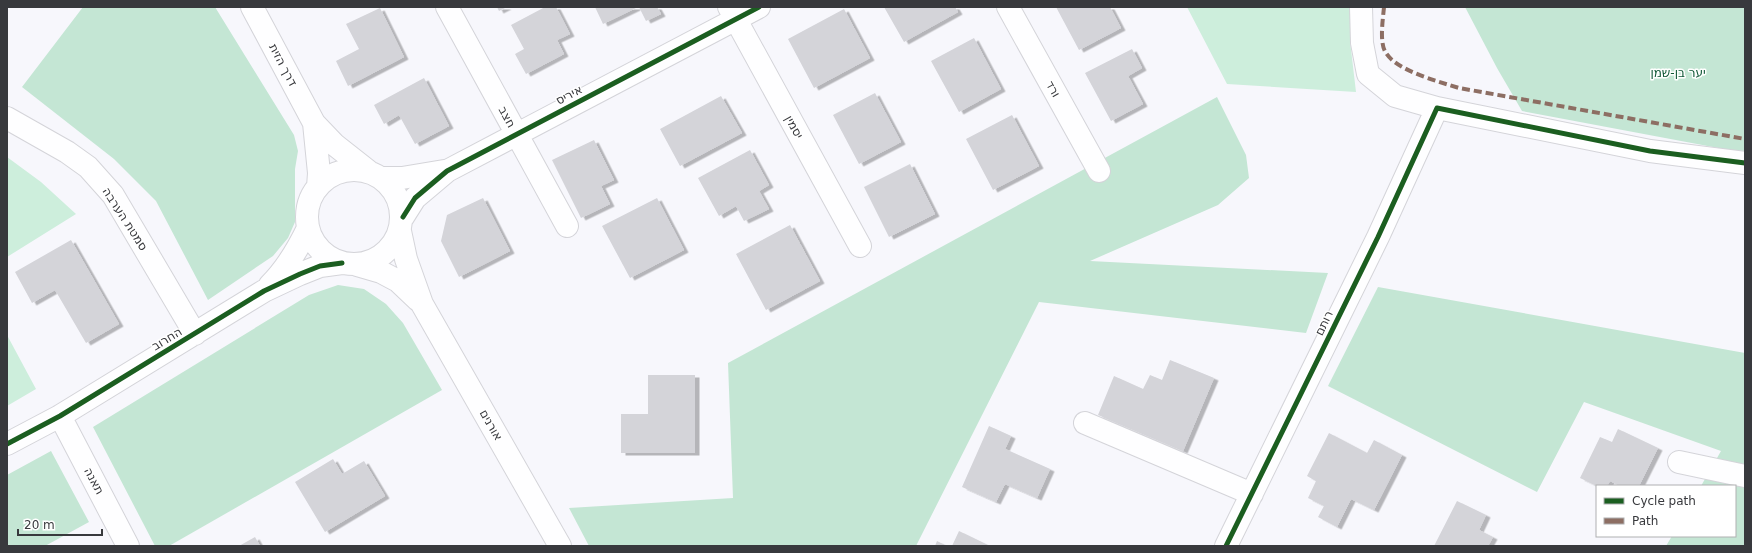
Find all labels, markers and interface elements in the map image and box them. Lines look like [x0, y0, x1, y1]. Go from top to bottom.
street label: דרך הזית [266, 41, 300, 89]
park label: יער בן-שמן [1650, 66, 1706, 80]
street label: ורד [1043, 78, 1063, 100]
street label: איריס [553, 82, 585, 108]
street label: חצב [496, 104, 518, 130]
street label: יסמין [782, 113, 806, 141]
street label: סמטת הערבה [99, 185, 151, 253]
street label: רותם [1312, 308, 1336, 338]
street label: החרוב [149, 325, 185, 353]
street label: אורנים [477, 407, 505, 443]
street label: תאנה [81, 465, 107, 497]
legend [1596, 485, 1736, 537]
text: Cycle path [1632, 494, 1696, 508]
scale bar [18, 511, 102, 537]
text: Path [1632, 514, 1658, 528]
text: 20 m [24, 518, 55, 532]

